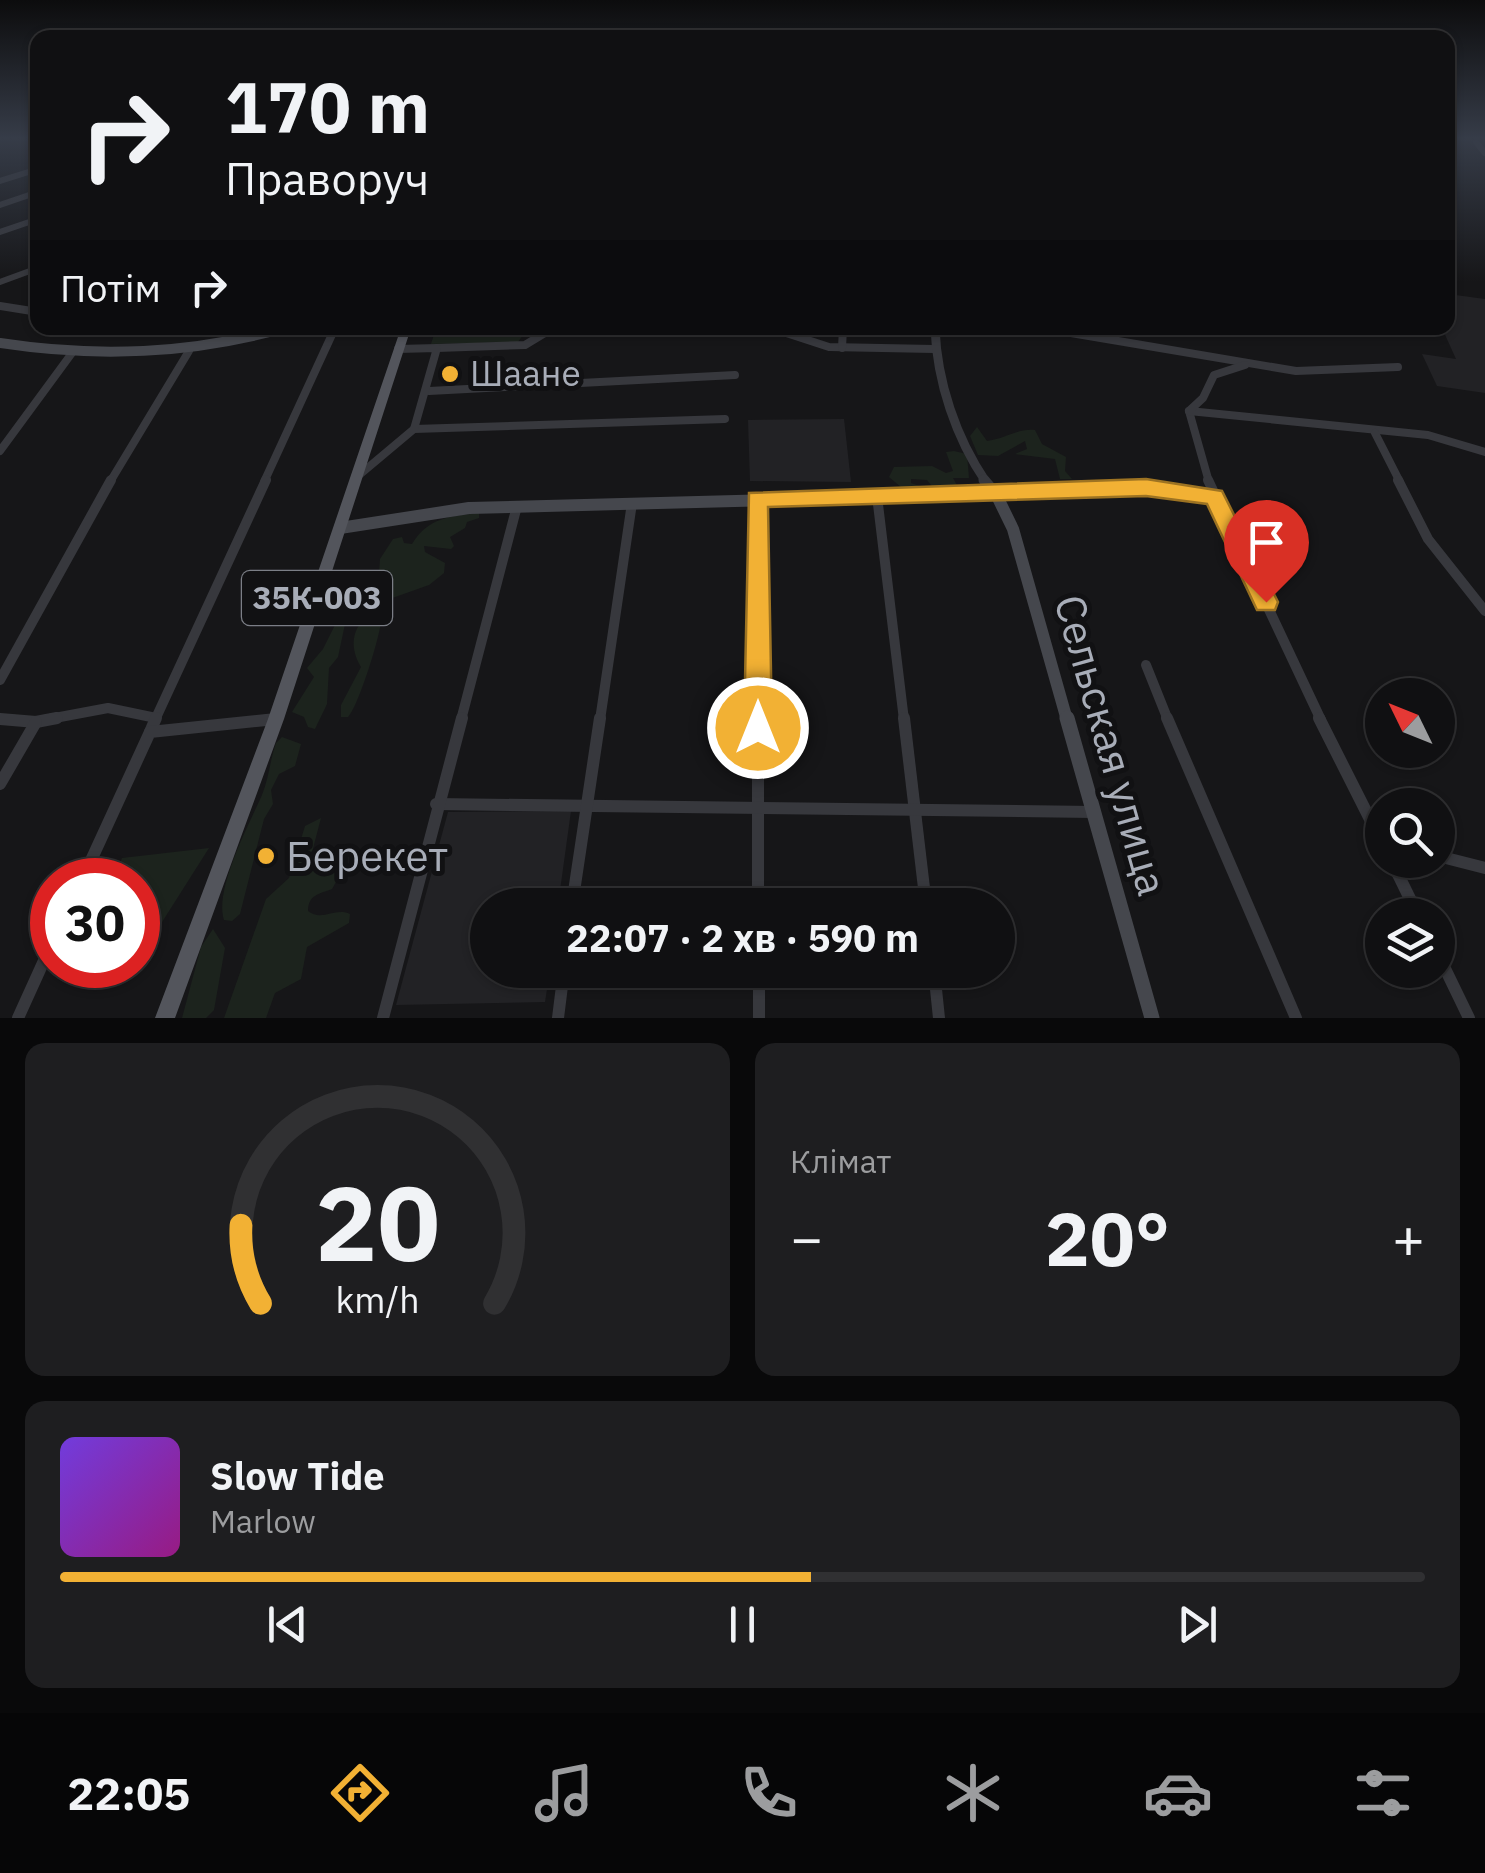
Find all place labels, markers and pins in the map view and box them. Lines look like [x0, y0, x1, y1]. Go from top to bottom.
place label: Шаане [470, 350, 581, 396]
marker: Шаане [439, 363, 461, 385]
pin [1224, 500, 1309, 603]
place label: Берекет [286, 828, 448, 883]
marker: Берекет [255, 845, 277, 867]

